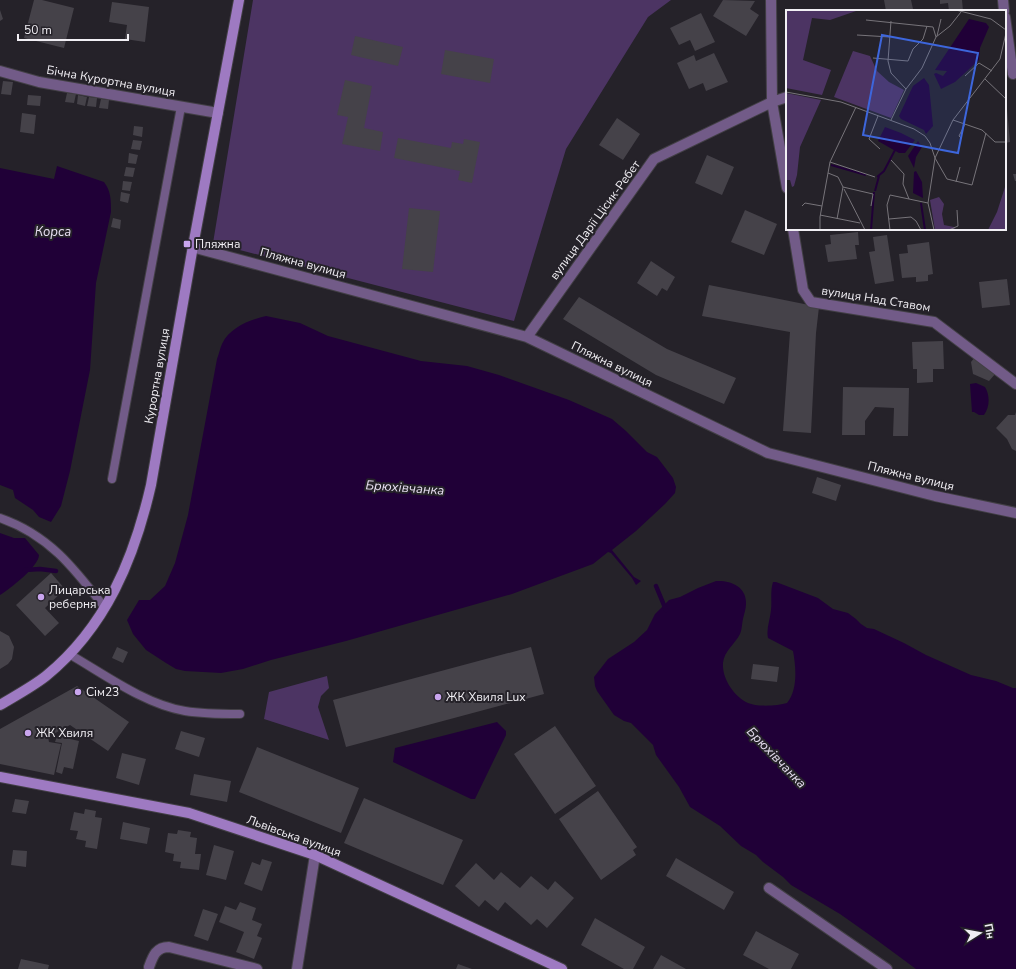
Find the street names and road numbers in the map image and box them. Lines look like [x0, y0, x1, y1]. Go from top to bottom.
street label: Бічна Курортна вулиця [45, 62, 177, 100]
street label: вулиця Дарії Цісик-Ребет [546, 157, 644, 283]
street label: Пляжна вулиця [258, 244, 348, 282]
street label: вулиця Над Ставом [820, 282, 932, 316]
street label: Курортна вулиця [141, 327, 173, 425]
street label: Пляжна вулиця [569, 337, 655, 391]
street label: Пляжна вулиця [866, 458, 956, 494]
street label: Львівська вулиця [245, 811, 343, 861]

